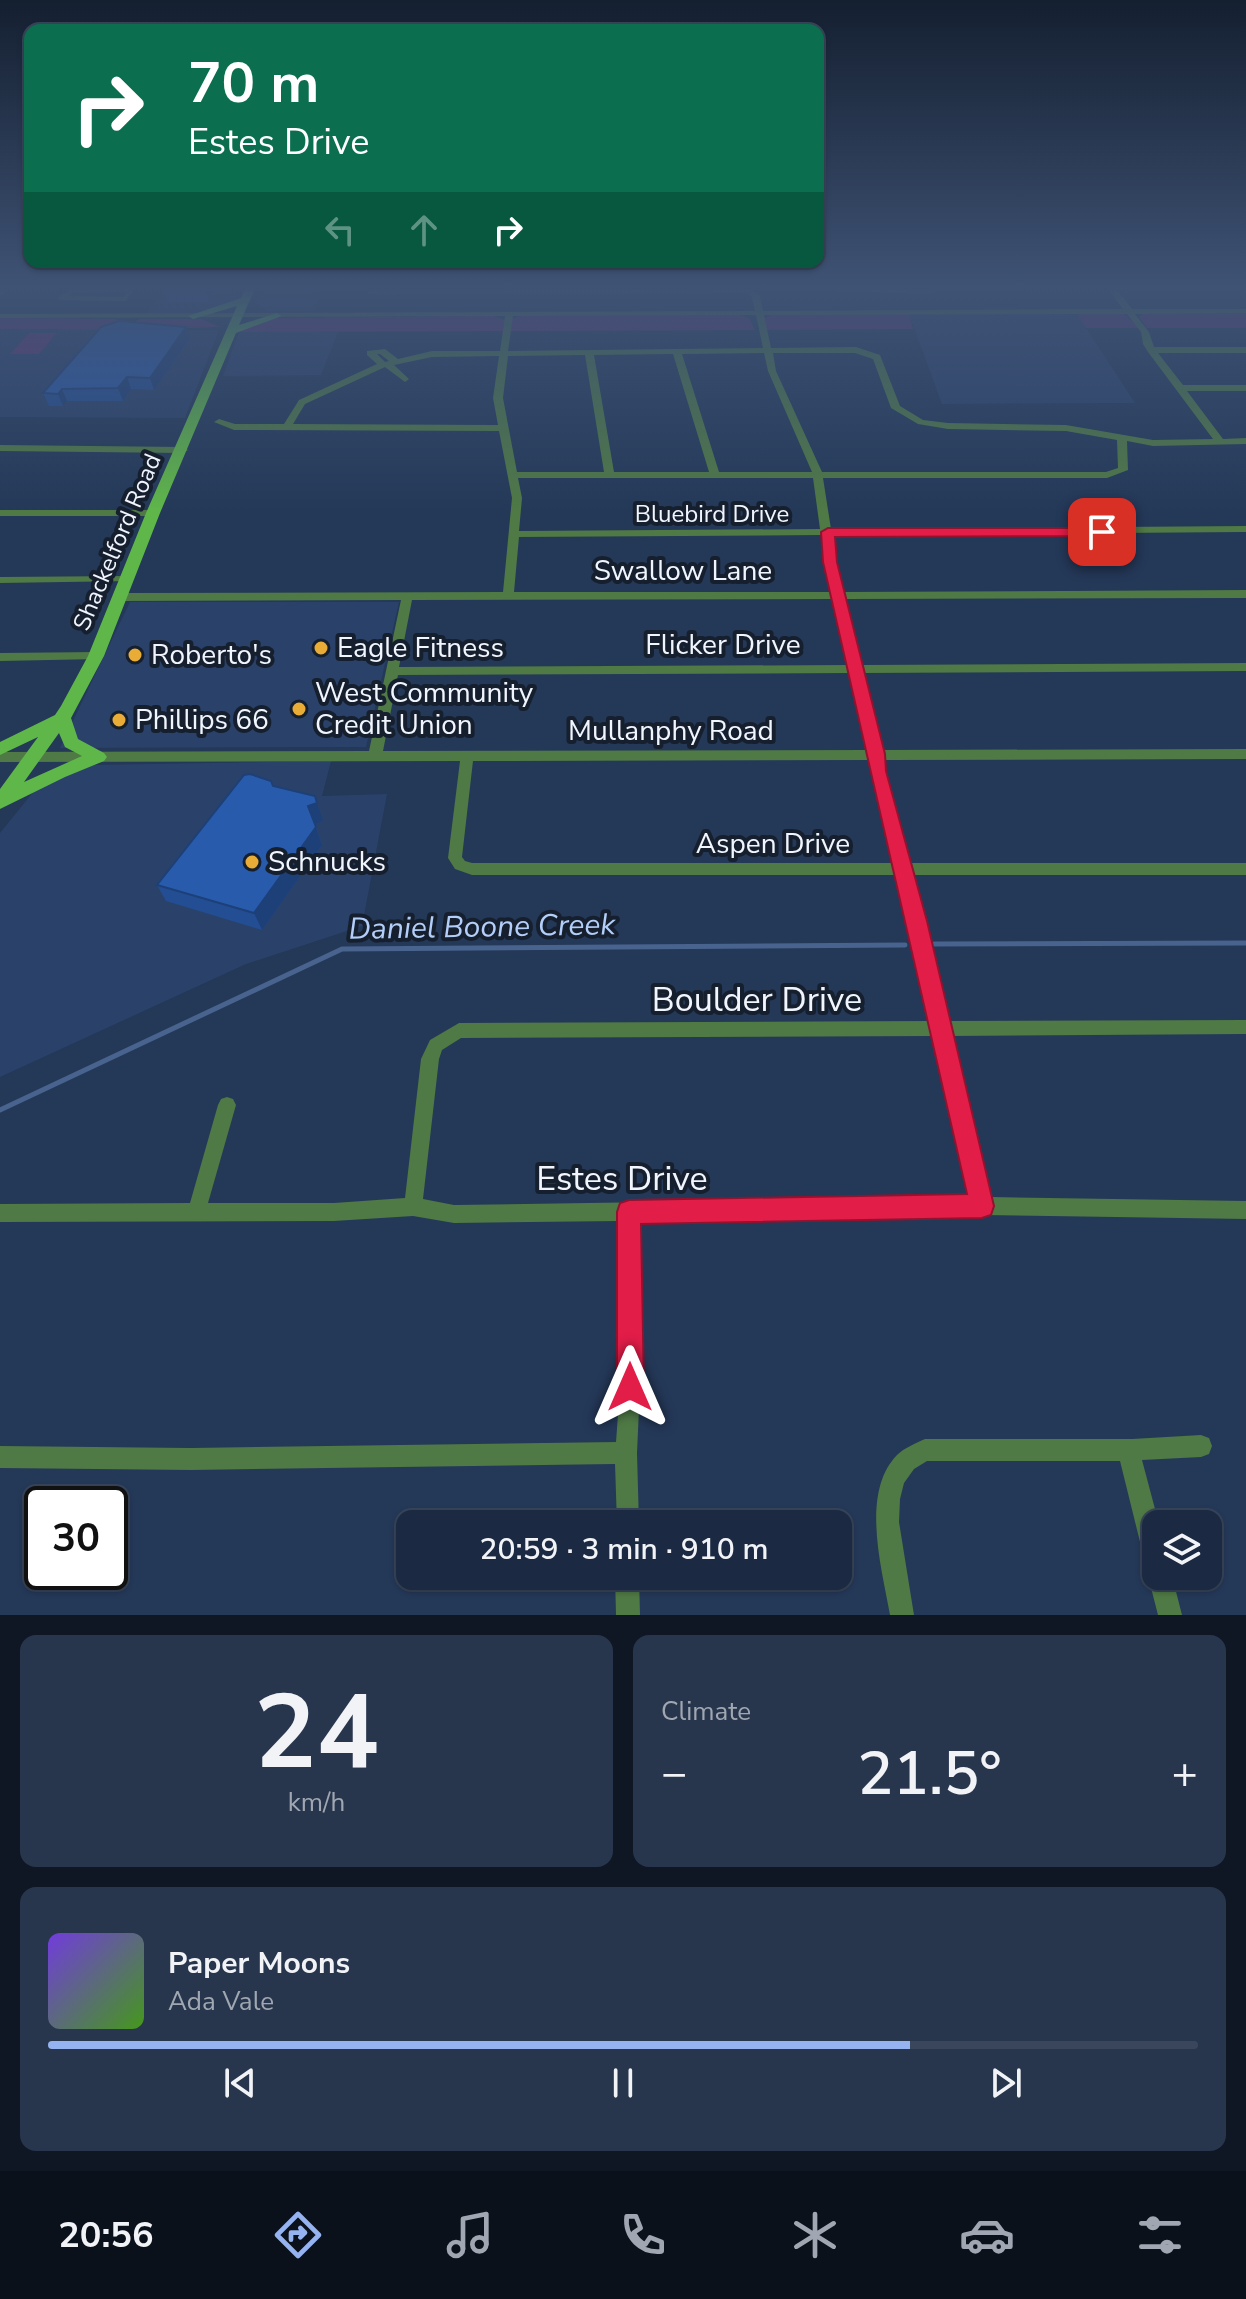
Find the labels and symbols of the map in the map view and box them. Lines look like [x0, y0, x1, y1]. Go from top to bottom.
street label: Shackelford Road [65, 449, 169, 635]
street label: Bluebird Drive [635, 498, 789, 530]
pin [1068, 498, 1136, 566]
street label: Swallow Lane [594, 552, 772, 590]
street label: Flicker Drive [645, 626, 801, 664]
place label: Eagle Fitness [337, 629, 504, 667]
place label: Roberto's [151, 636, 272, 674]
marker: Eagle Fitness [312, 639, 330, 657]
marker: Roberto's [126, 646, 144, 664]
place label: West Community Credit Union [315, 674, 534, 744]
marker: West Community Credit Union [290, 700, 308, 718]
place label: Phillips 66 [135, 701, 269, 739]
marker: Phillips 66 [110, 711, 128, 729]
street label: Mullanphy Road [568, 712, 774, 750]
street label: Aspen Drive [696, 825, 850, 863]
place label: Schnucks [268, 843, 386, 881]
marker: Schnucks [243, 853, 261, 871]
water label: Daniel Boone Creek [348, 904, 617, 950]
street label: Boulder Drive [652, 977, 862, 1023]
street label: Estes Drive [536, 1156, 708, 1202]
position arrow [588, 1345, 672, 1429]
speed limit sign: 30 [24, 1486, 128, 1590]

